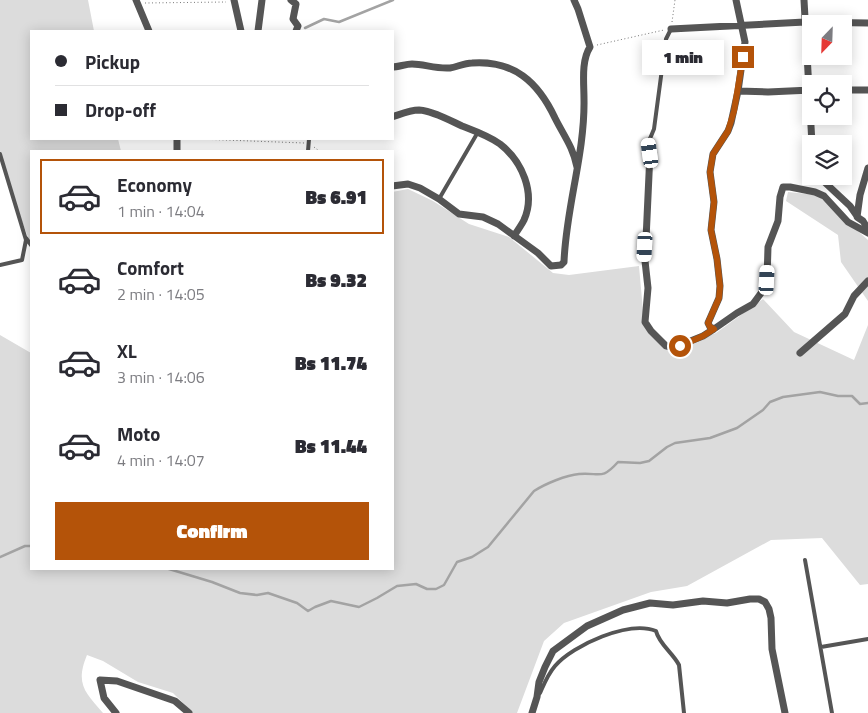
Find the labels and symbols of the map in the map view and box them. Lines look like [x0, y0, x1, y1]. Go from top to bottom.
north arrow [802, 15, 852, 65]
callout: 1 min [643, 40, 726, 74]
route end [732, 46, 754, 68]
car [640, 137, 659, 169]
car [636, 232, 653, 262]
car [758, 265, 775, 295]
route start [669, 335, 691, 357]

